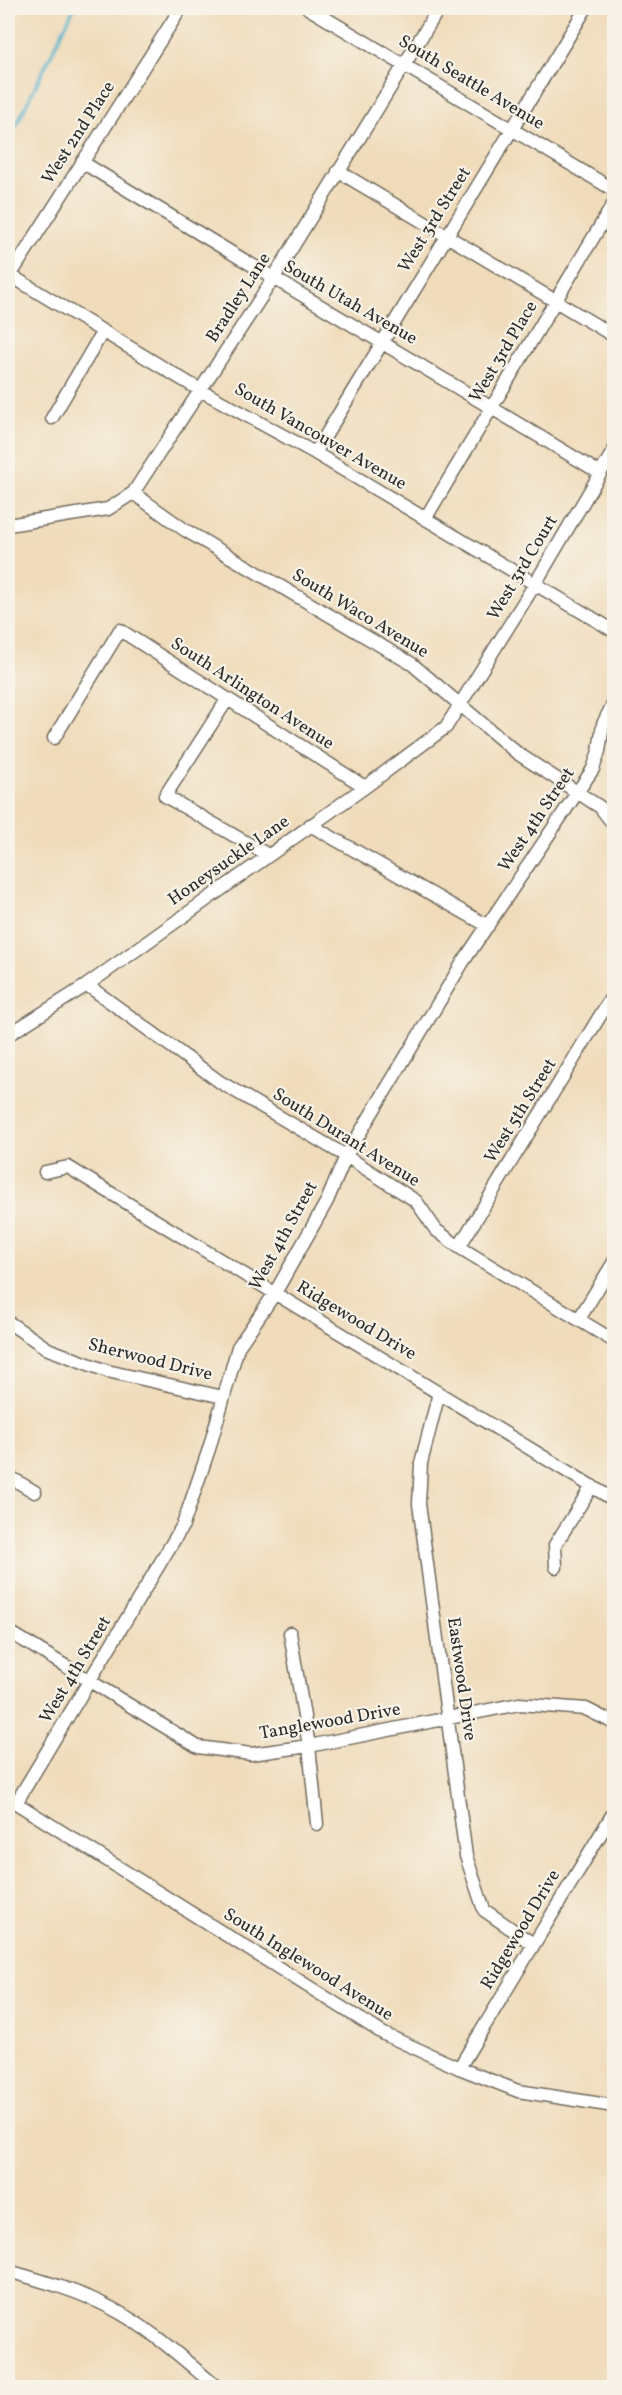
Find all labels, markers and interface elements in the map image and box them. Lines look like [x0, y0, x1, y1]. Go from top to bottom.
street label: South Seattle Avenue [393, 29, 549, 137]
street label: West 2nd Place [36, 77, 122, 189]
street label: West 3rd Street [392, 162, 478, 278]
street label: Bradley Lane [201, 248, 277, 348]
street label: South Utah Avenue [278, 254, 422, 352]
street label: West 3rd Place [464, 296, 544, 408]
street label: South Vancouver Avenue [229, 377, 411, 497]
street label: West 3rd Court [482, 511, 564, 625]
street label: South Waco Avenue [287, 563, 433, 665]
street label: South Arlington Avenue [165, 632, 339, 756]
street label: West 4th Street [493, 763, 581, 877]
street label: Honeysuckle Lane [163, 810, 295, 912]
street label: West 5th Street [479, 1054, 563, 1168]
street label: South Durant Avenue [267, 1082, 425, 1194]
street label: West 4th Street [244, 1177, 324, 1295]
street label: Ridgewood Drive [291, 1275, 421, 1367]
street label: Sherwood Drive [85, 1332, 215, 1388]
street label: West 4th Street [34, 1612, 118, 1728]
street label: Eastwood Drive [440, 1616, 482, 1742]
street label: Tanglewood Drive [258, 1697, 402, 1747]
street label: Ridgewood Drive [475, 1865, 567, 1995]
street label: South Inglewood Avenue [218, 1902, 398, 2028]

